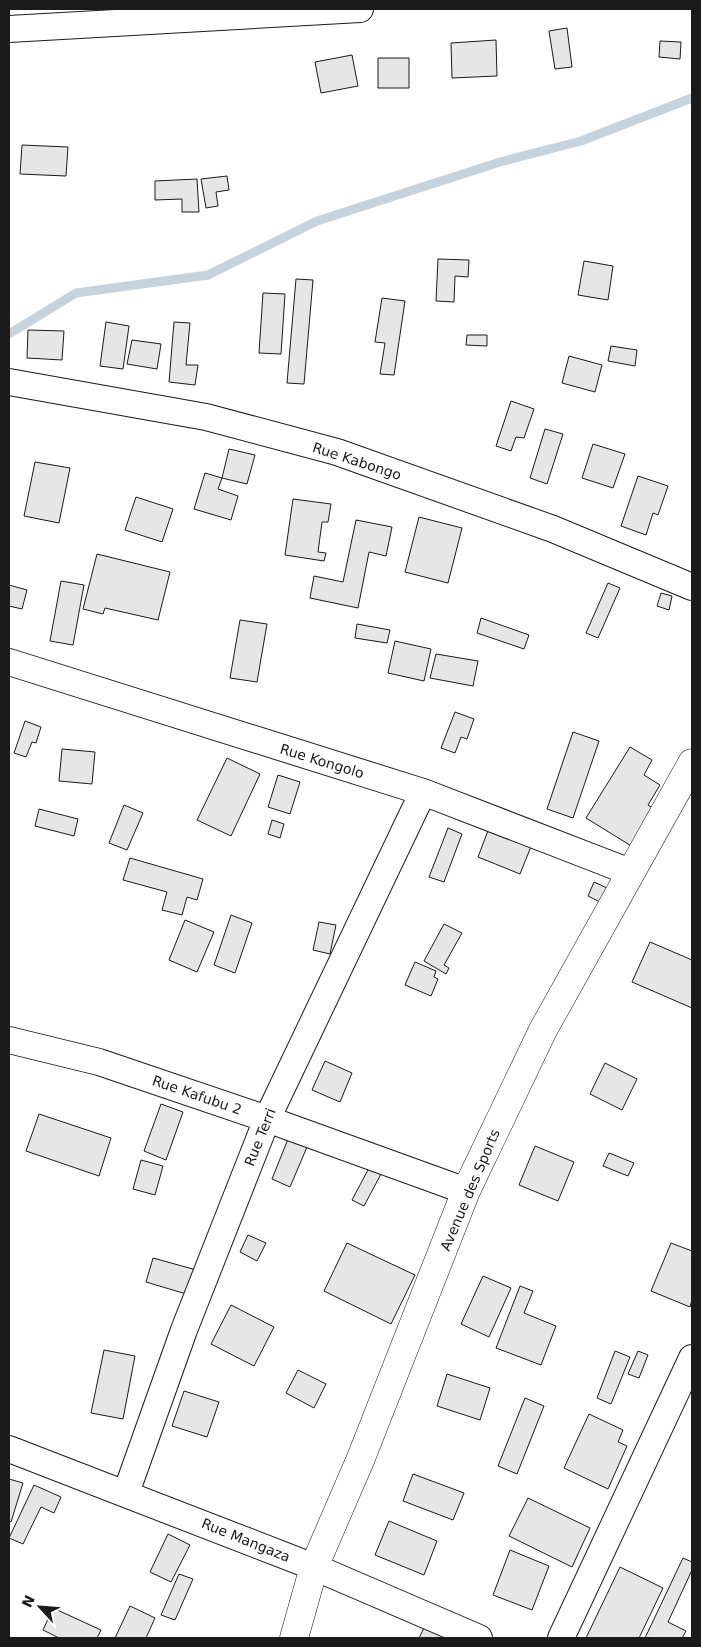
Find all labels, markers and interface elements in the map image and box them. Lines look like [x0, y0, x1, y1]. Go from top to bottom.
street label: Rue Kabongo [311, 439, 403, 483]
street label: Rue Kongolo [278, 741, 366, 781]
street label: Rue Kafubu 2 [150, 1072, 244, 1118]
street label: Rue Terri [241, 1106, 279, 1168]
street label: Avenue des Sports [437, 1127, 503, 1253]
street label: Rue Mangaza [199, 1515, 293, 1565]
north arrow [15, 1582, 65, 1632]
text: N [19, 1593, 38, 1610]

